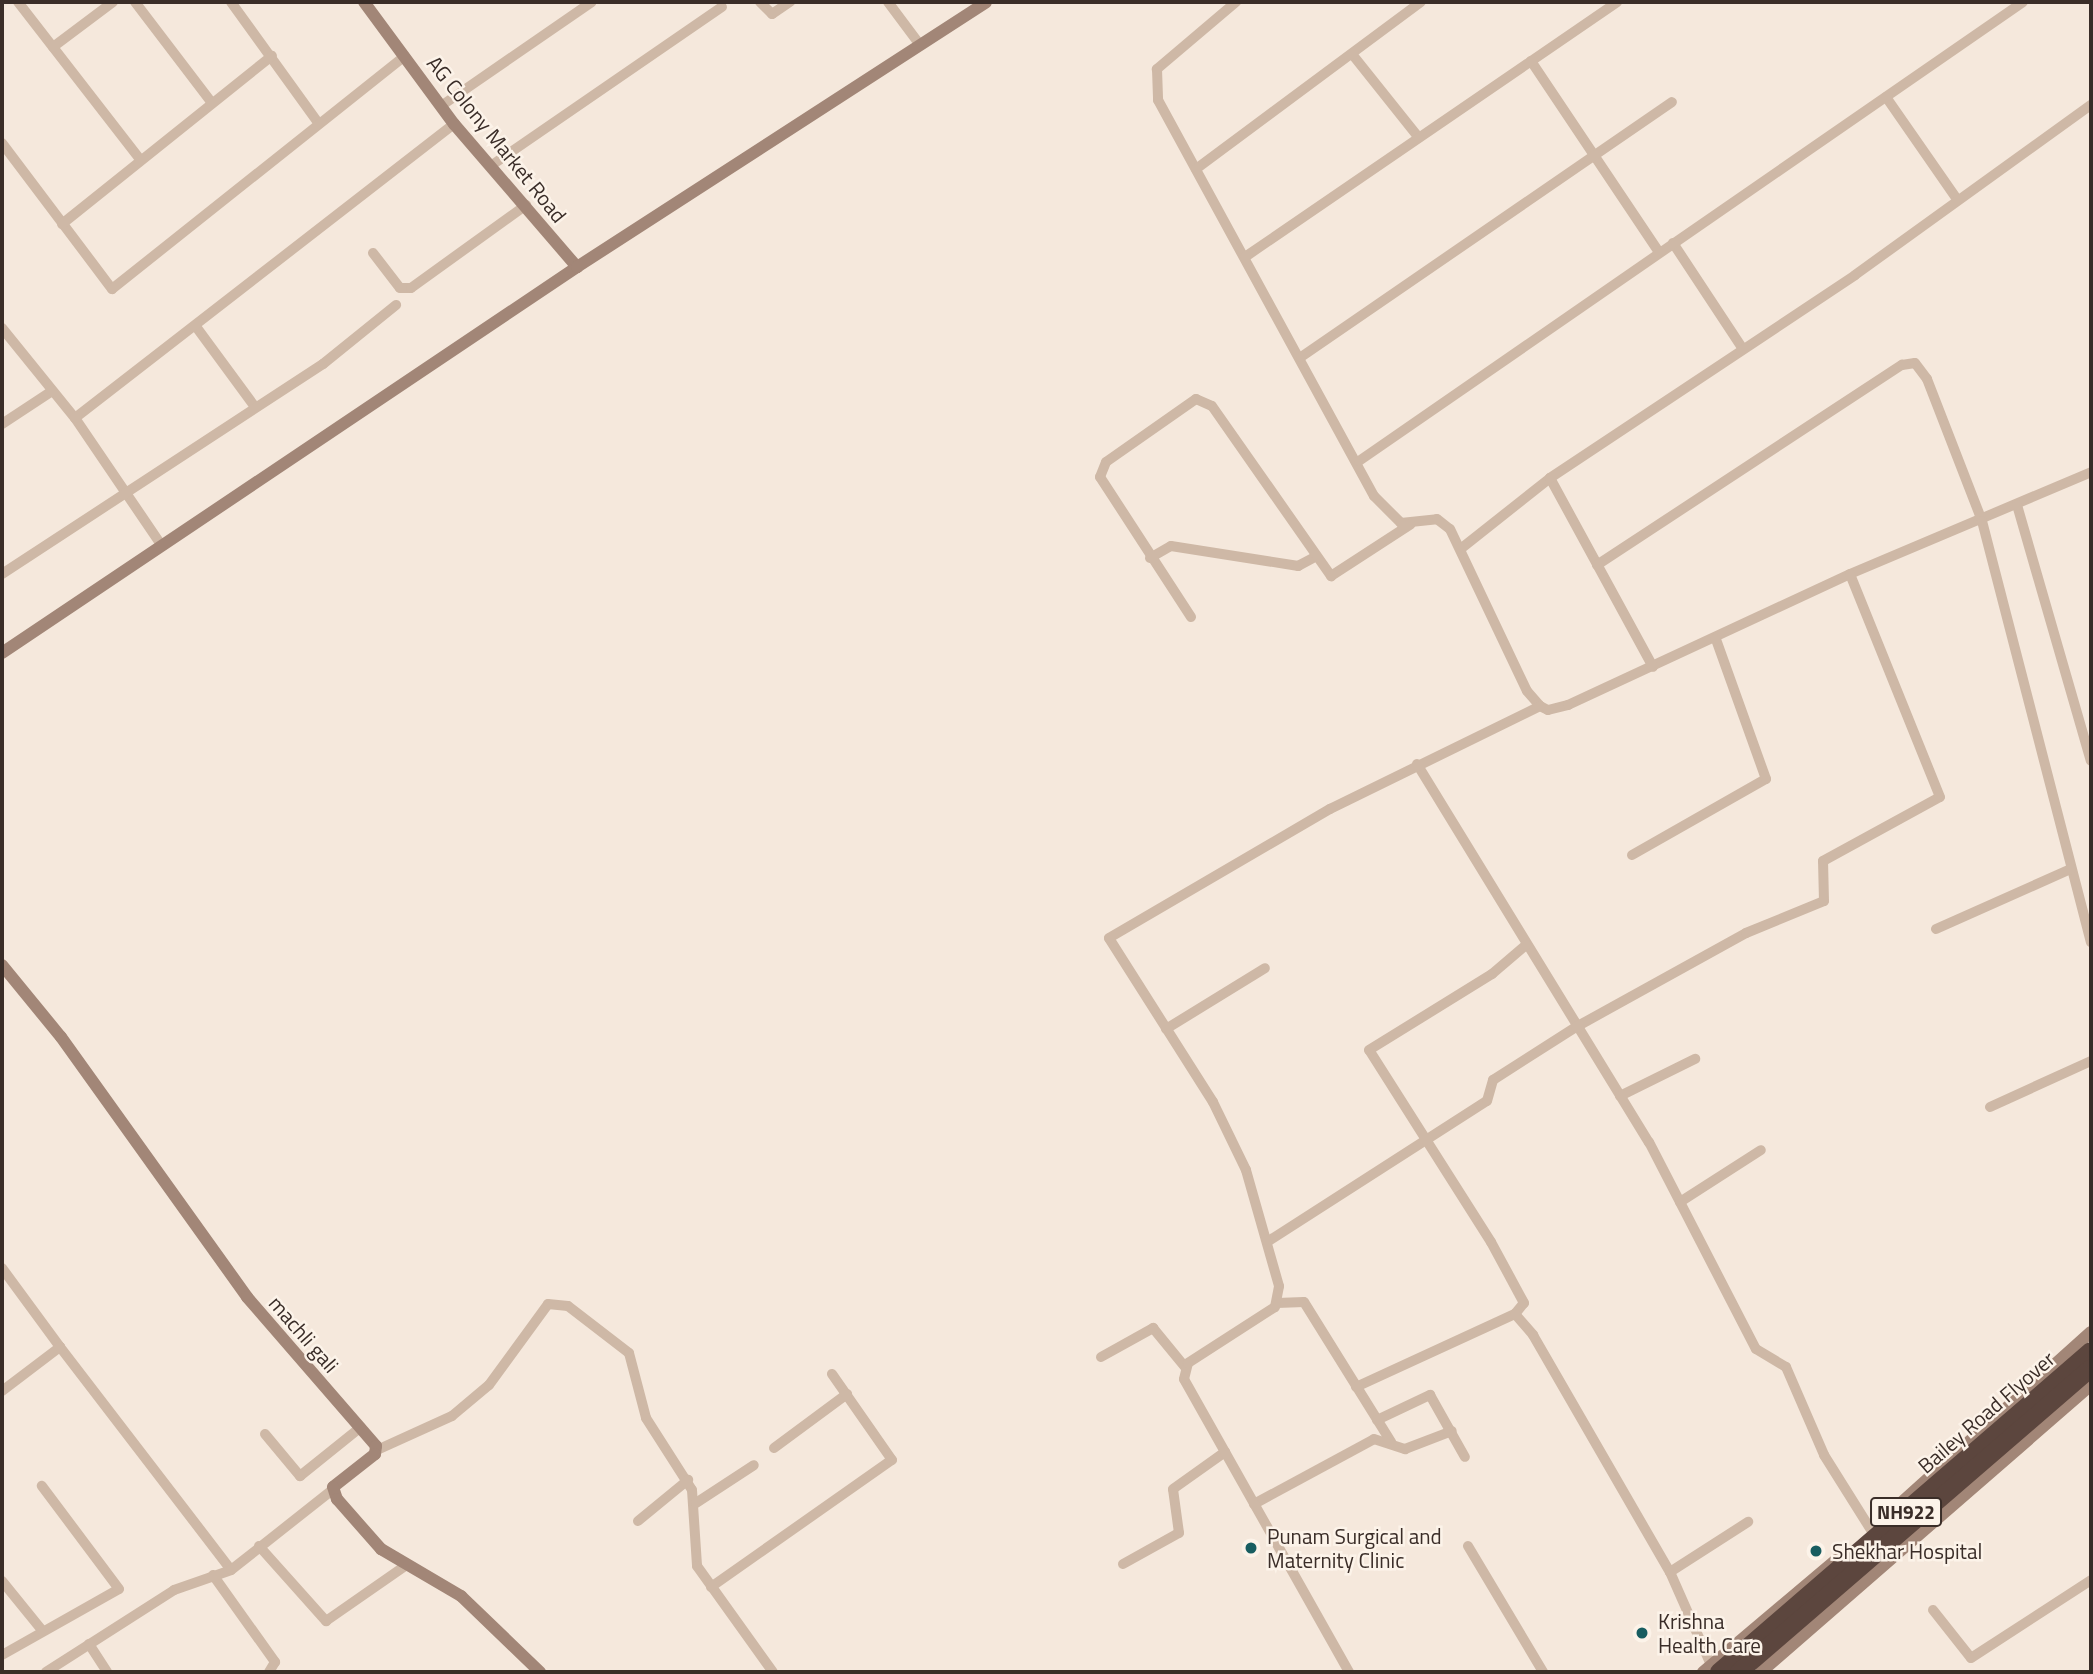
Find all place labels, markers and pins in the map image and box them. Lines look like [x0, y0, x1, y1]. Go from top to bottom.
place label: Punam Surgical and Maternity Clinic [1267, 1523, 1442, 1573]
marker: Punam Surgical and Maternity Clinic [1241, 1538, 1261, 1558]
place label: Shekhar Hospital [1832, 1538, 1982, 1564]
marker: Shekhar Hospital [1806, 1541, 1826, 1561]
place label: Krishna Health Care [1658, 1608, 1761, 1658]
marker: Krishna Health Care [1632, 1623, 1652, 1643]

